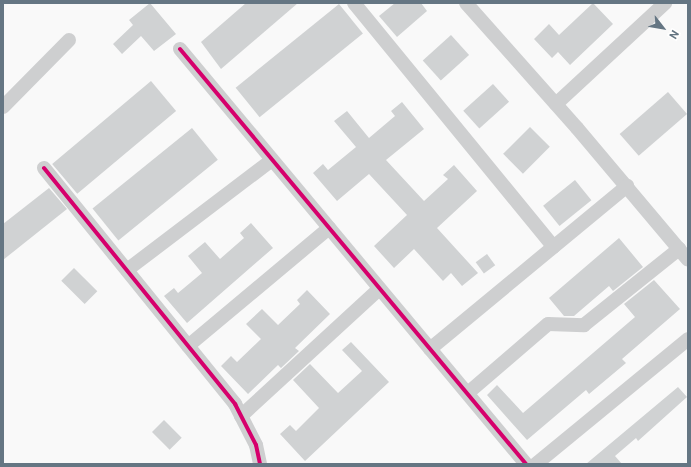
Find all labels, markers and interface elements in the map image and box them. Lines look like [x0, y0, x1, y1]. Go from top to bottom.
north arrow [643, 8, 683, 48]
text: N [666, 28, 681, 41]

